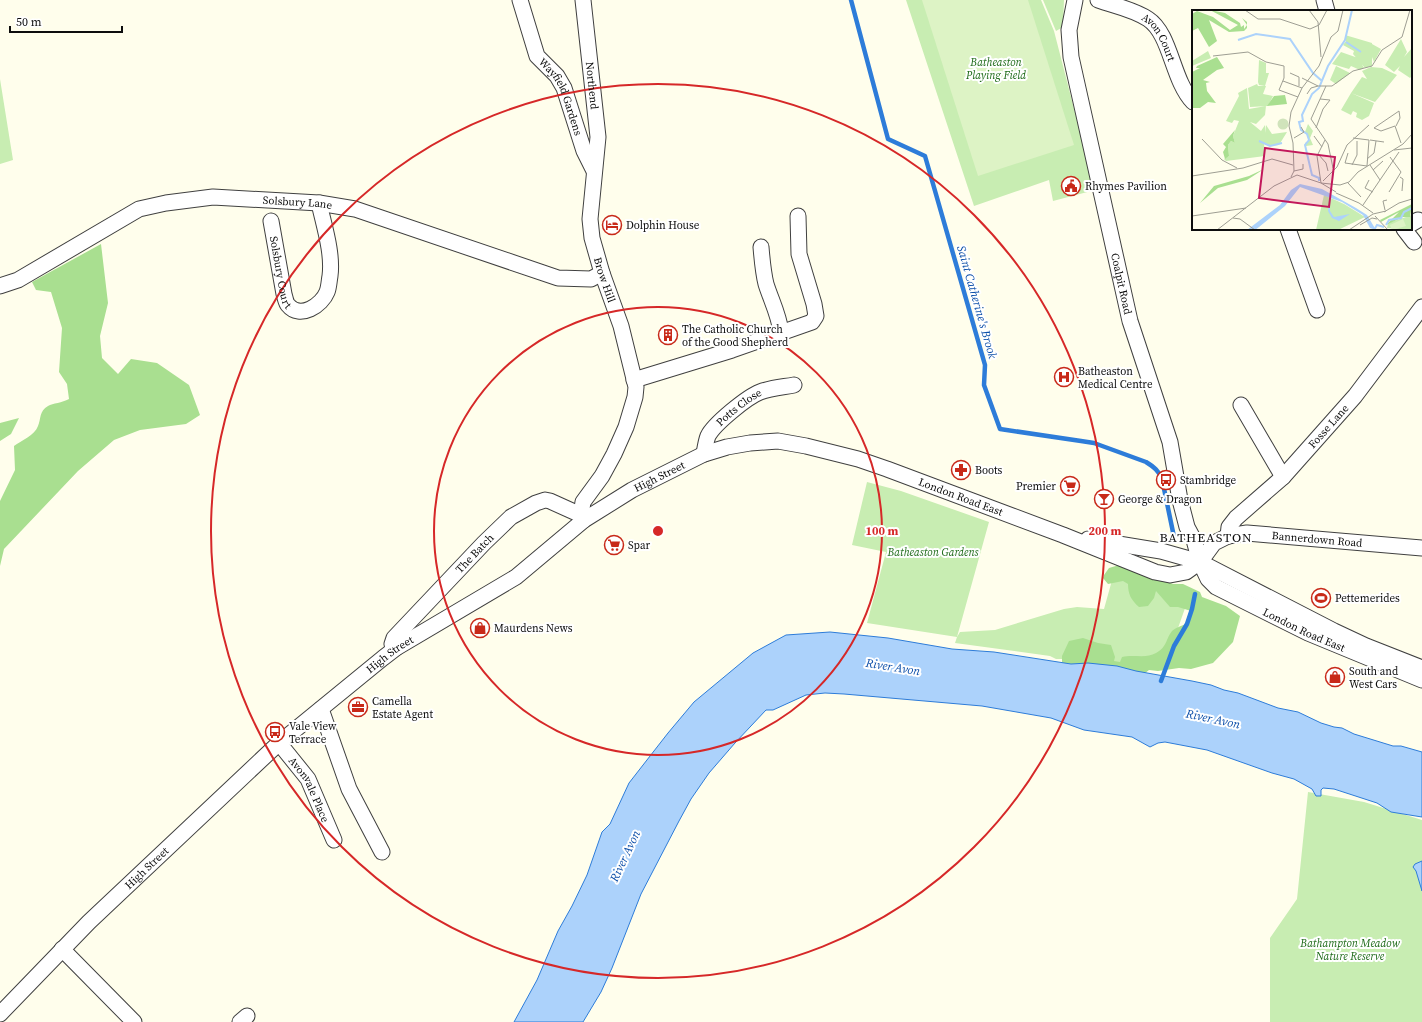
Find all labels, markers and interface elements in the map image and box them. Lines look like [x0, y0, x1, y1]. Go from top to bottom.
scale bar [10, 8, 122, 34]
street label: Avon Court [1139, 9, 1179, 63]
inset map [1192, 10, 1412, 230]
text: 50 m [16, 14, 42, 30]
street label: Wayfield Gardens [536, 55, 586, 138]
park label: Batheaston Playing Field [965, 55, 1026, 83]
street label: Northend [582, 61, 602, 111]
public building icon: Rhymes Pavilion [1060, 175, 1082, 197]
place label: Rhymes Pavilion [1085, 179, 1167, 194]
street label: Solsbury Lane [262, 192, 334, 213]
hotel icon: Dolphin House [601, 214, 623, 236]
place label: Dolphin House [626, 218, 700, 233]
street label: Solsbury Court [266, 235, 296, 312]
water label: Saint Catherine's Brook [953, 244, 1001, 361]
street label: Coalpit Road [1108, 252, 1136, 317]
street label: Brow Hill [590, 255, 619, 305]
place label: The Catholic Church of the Good Shepherd [682, 322, 789, 350]
building icon: The Catholic Church of the Good Shepherd [657, 324, 679, 346]
place label: Batheaston Medical Centre [1078, 364, 1153, 392]
hospital icon: Batheaston Medical Centre [1053, 366, 1075, 388]
street label: Potts Close [713, 385, 764, 429]
street label: Fosse Lane [1305, 401, 1352, 451]
street label: High Street [631, 457, 688, 495]
pharmacy icon: Boots [950, 459, 972, 481]
place label: Boots [975, 463, 1002, 478]
bus stop icon: Stambridge [1155, 469, 1177, 491]
place label: Stambridge [1180, 473, 1237, 488]
street label: London Road East [916, 474, 1005, 519]
supermarket icon: Premier [1059, 475, 1081, 497]
place label: Premier [1016, 479, 1056, 494]
bar icon: George & Dragon [1093, 488, 1115, 510]
place label: George & Dragon [1118, 492, 1202, 507]
text: 100 m [866, 523, 899, 539]
text: 200 m [1089, 523, 1122, 539]
centre of rings [651, 524, 665, 538]
street label: Bannerdown Road [1271, 528, 1364, 550]
district label: BATHEASTON [1160, 529, 1252, 546]
street label: The Batch [452, 530, 497, 576]
supermarket icon: Spar [603, 534, 625, 556]
place label: Spar [628, 538, 650, 553]
park label: Batheaston Gardens [886, 545, 979, 560]
sports icon: Pettemerides [1310, 587, 1332, 609]
place label: Pettemerides [1335, 591, 1400, 606]
street label: London Road East [1260, 604, 1348, 655]
shop icon: Maurdens News [469, 617, 491, 639]
place label: Maurdens News [494, 621, 573, 636]
street label: High Street [363, 632, 416, 676]
water label: River Avon [864, 655, 922, 679]
place label: South and West Cars [1349, 664, 1399, 692]
shop icon: South and West Cars [1324, 666, 1346, 688]
place label: Camella Estate Agent [372, 694, 433, 722]
office icon: Camella Estate Agent [347, 696, 369, 718]
water label: River Avon [1183, 705, 1242, 733]
place label: Vale View Terrace [289, 719, 337, 747]
bus stop icon: Vale View Terrace [264, 721, 286, 743]
street label: Avonvale Place [285, 753, 333, 825]
water label: River Avon [606, 827, 644, 885]
street label: High Street [121, 843, 172, 892]
park label: Bathampton Meadow Nature Reserve [1299, 936, 1401, 964]

